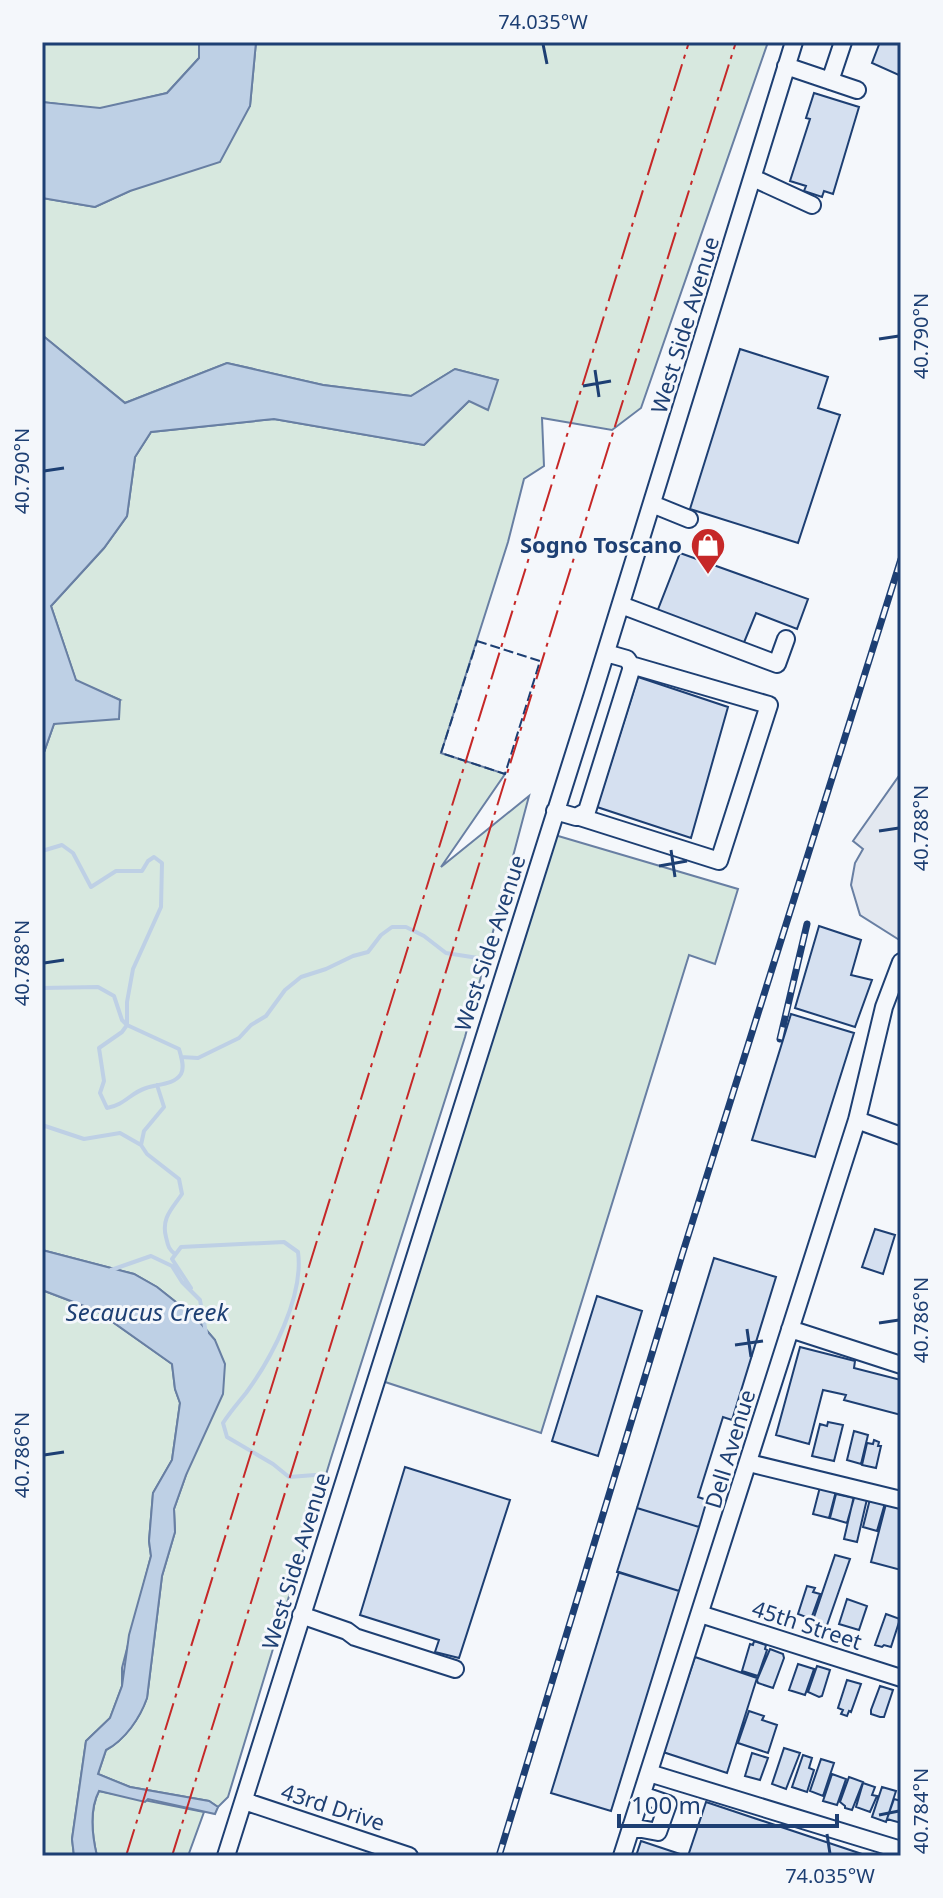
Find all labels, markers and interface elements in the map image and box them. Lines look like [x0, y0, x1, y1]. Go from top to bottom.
text: 74.035°W [498, 8, 588, 35]
street label: West Side Avenue [643, 233, 725, 417]
text: 40.790°N [907, 293, 934, 379]
text: 40.790°N [8, 428, 35, 514]
shop icon: Sogno Toscano [689, 526, 727, 576]
place label: Sogno Toscano [520, 529, 682, 559]
text: 40.788°N [907, 785, 934, 871]
street label: West Side Avenue [446, 851, 532, 1034]
text: 40.788°N [8, 920, 35, 1006]
text: 40.786°N [907, 1277, 934, 1363]
water label: Secaucus Creek [66, 1295, 230, 1328]
street label: Dell Avenue [697, 1386, 761, 1512]
text: 40.786°N [8, 1412, 35, 1498]
street label: West Side Avenue [254, 1469, 336, 1653]
street label: 45th Street [749, 1592, 866, 1656]
text: 40.784°N [907, 1768, 934, 1854]
street label: 43rd Drive [278, 1775, 389, 1837]
scale bar [619, 1778, 837, 1828]
text: 100 m [631, 1788, 701, 1821]
text: 74.035°W [785, 1862, 875, 1889]

